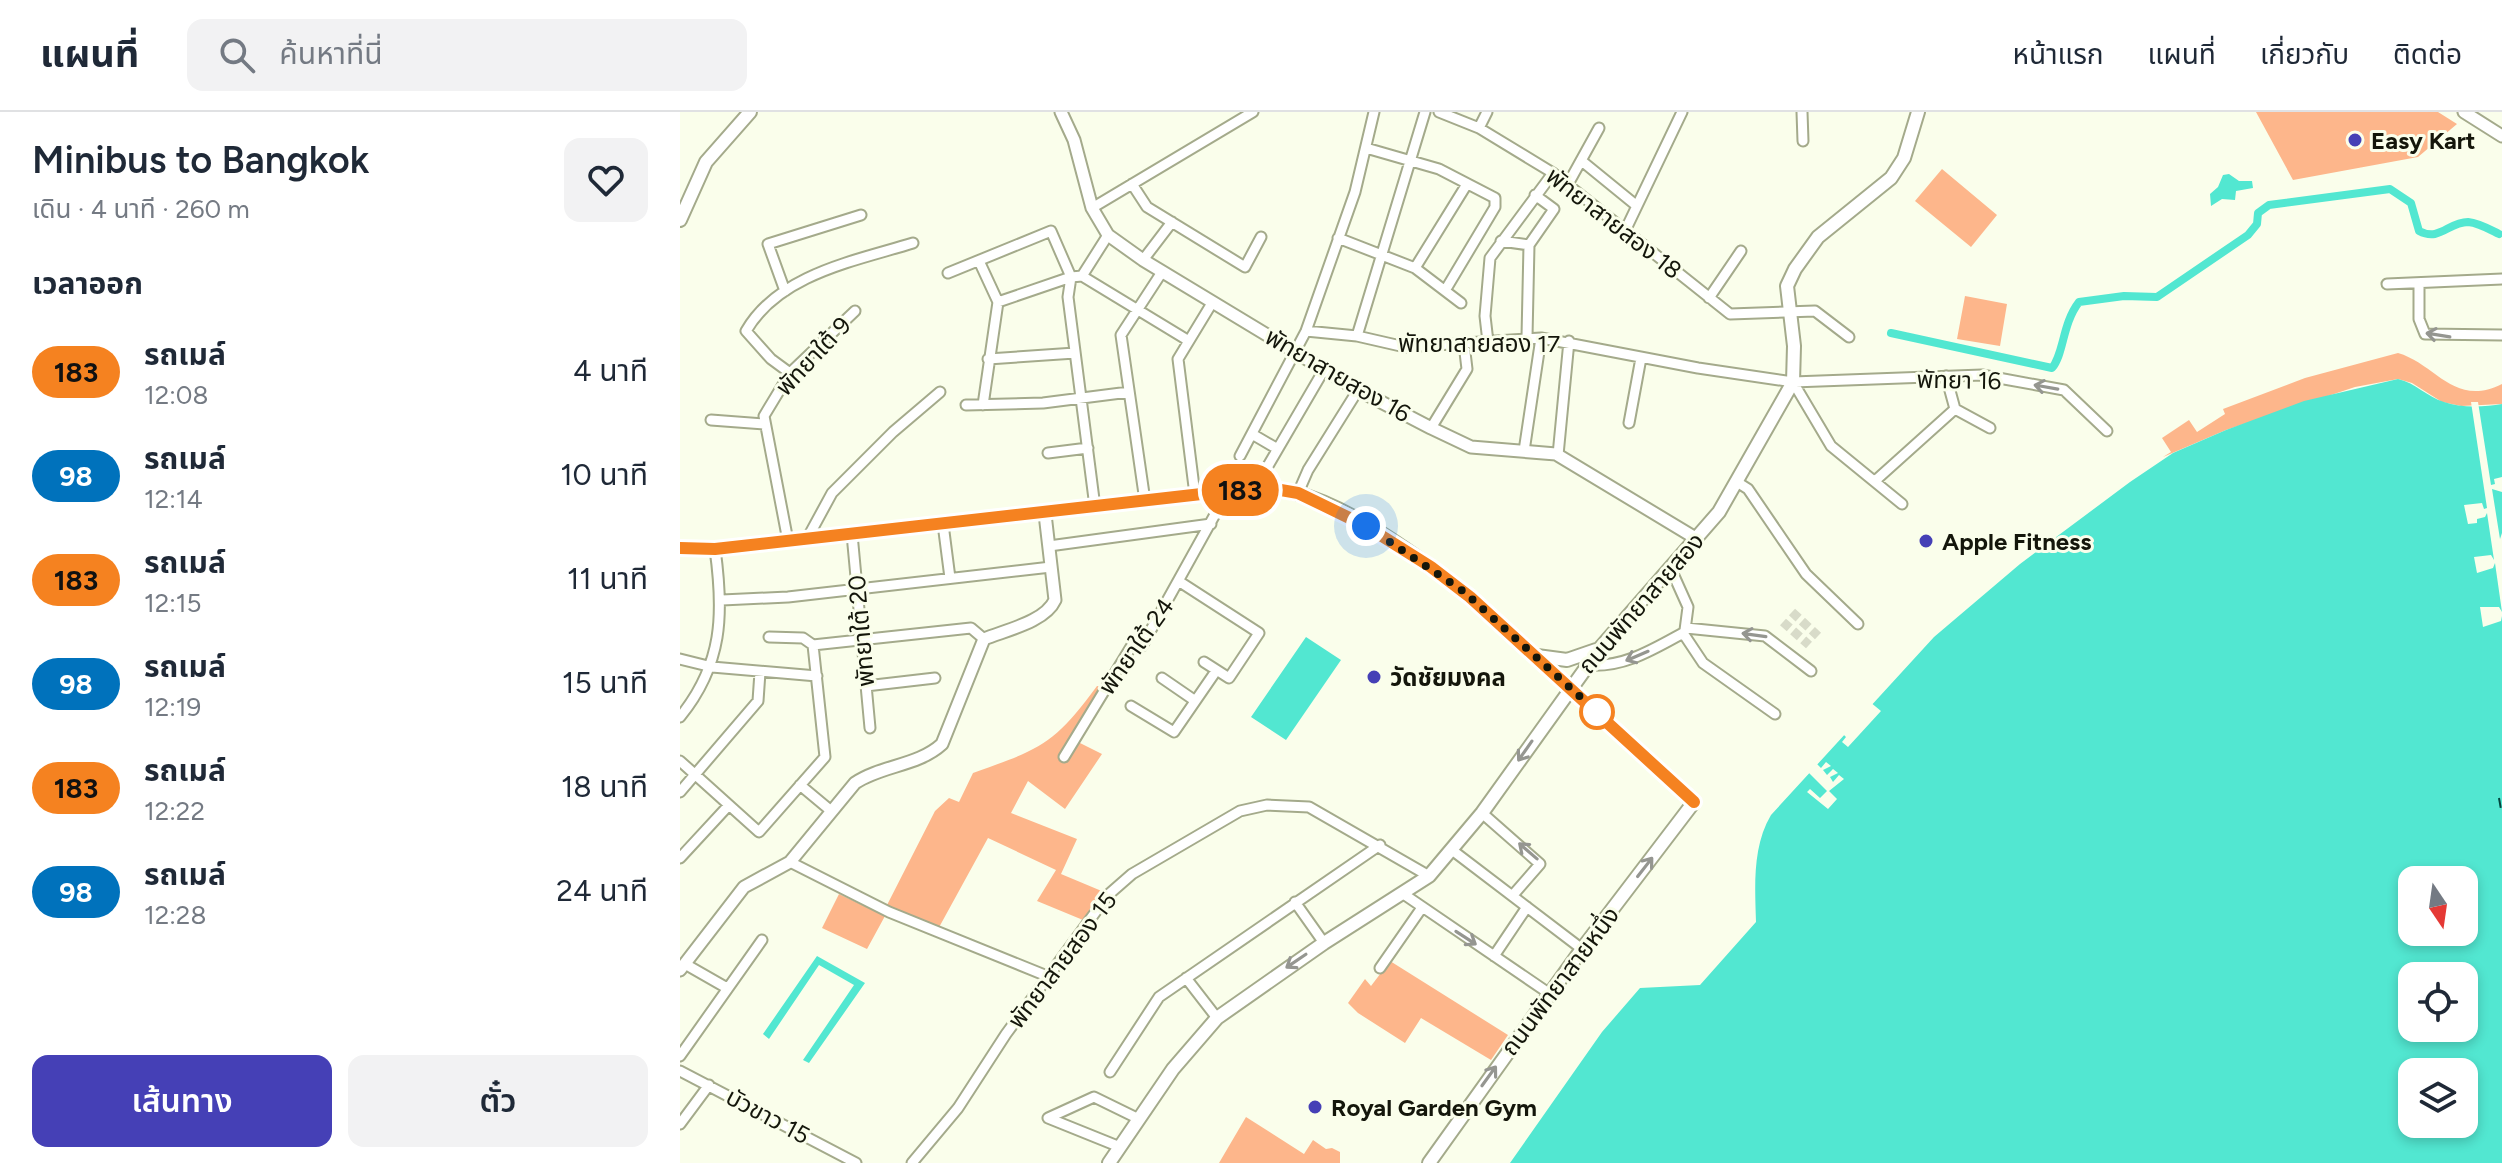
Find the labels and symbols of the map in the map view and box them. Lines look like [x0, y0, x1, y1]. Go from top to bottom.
place label: Easy Kart [2371, 126, 2475, 155]
marker: Easy Kart [2346, 131, 2364, 149]
street label: พัทยาสายสอง 18 [1540, 161, 1688, 285]
street label: พัทยาใต้ 9 [769, 311, 857, 401]
street label: พัทยาสายสอง 16 [1260, 322, 1416, 428]
one-way arrow [2425, 326, 2451, 341]
street label: พัทยาสายสอง 17 [1398, 329, 1560, 358]
street label: พัทยา 16 [1916, 365, 2002, 395]
one-way arrow [2034, 378, 2059, 393]
line badge: 183 [1194, 464, 1286, 516]
your location [1346, 506, 1386, 546]
street label: ถนนพัทยาสายสอง [1572, 527, 1710, 679]
place label: Apple Fitness [1942, 527, 2091, 556]
marker: Apple Fitness [1917, 532, 1935, 550]
street label: พัทยาใต้ 20 [842, 574, 880, 688]
street label: พัทยาใต้ 24 [1092, 592, 1180, 700]
one-way arrow [1742, 627, 1767, 642]
one-way arrow [1625, 650, 1650, 665]
place label: วัดชัยมงคล [1390, 663, 1506, 692]
marker: วัดชัยมงคล [1365, 668, 1383, 686]
unlabelled marker [1580, 695, 1614, 729]
one-way arrow [1517, 740, 1534, 761]
one-way arrow [1518, 842, 1538, 860]
one-way arrow [1636, 857, 1653, 878]
north arrow [2398, 866, 2478, 946]
street label: พัทยาสายสอง 15 [1001, 886, 1123, 1034]
street label: ถนนพัทยาสายหนึ่ง [1493, 900, 1625, 1061]
one-way arrow [1454, 930, 1477, 946]
one-way arrow [1285, 954, 1308, 970]
one-way arrow [1481, 1065, 1498, 1087]
street label: บัวขาว 15 [721, 1082, 815, 1150]
place label: Royal Garden Gym [1331, 1093, 1537, 1122]
marker: Royal Garden Gym [1306, 1098, 1324, 1116]

